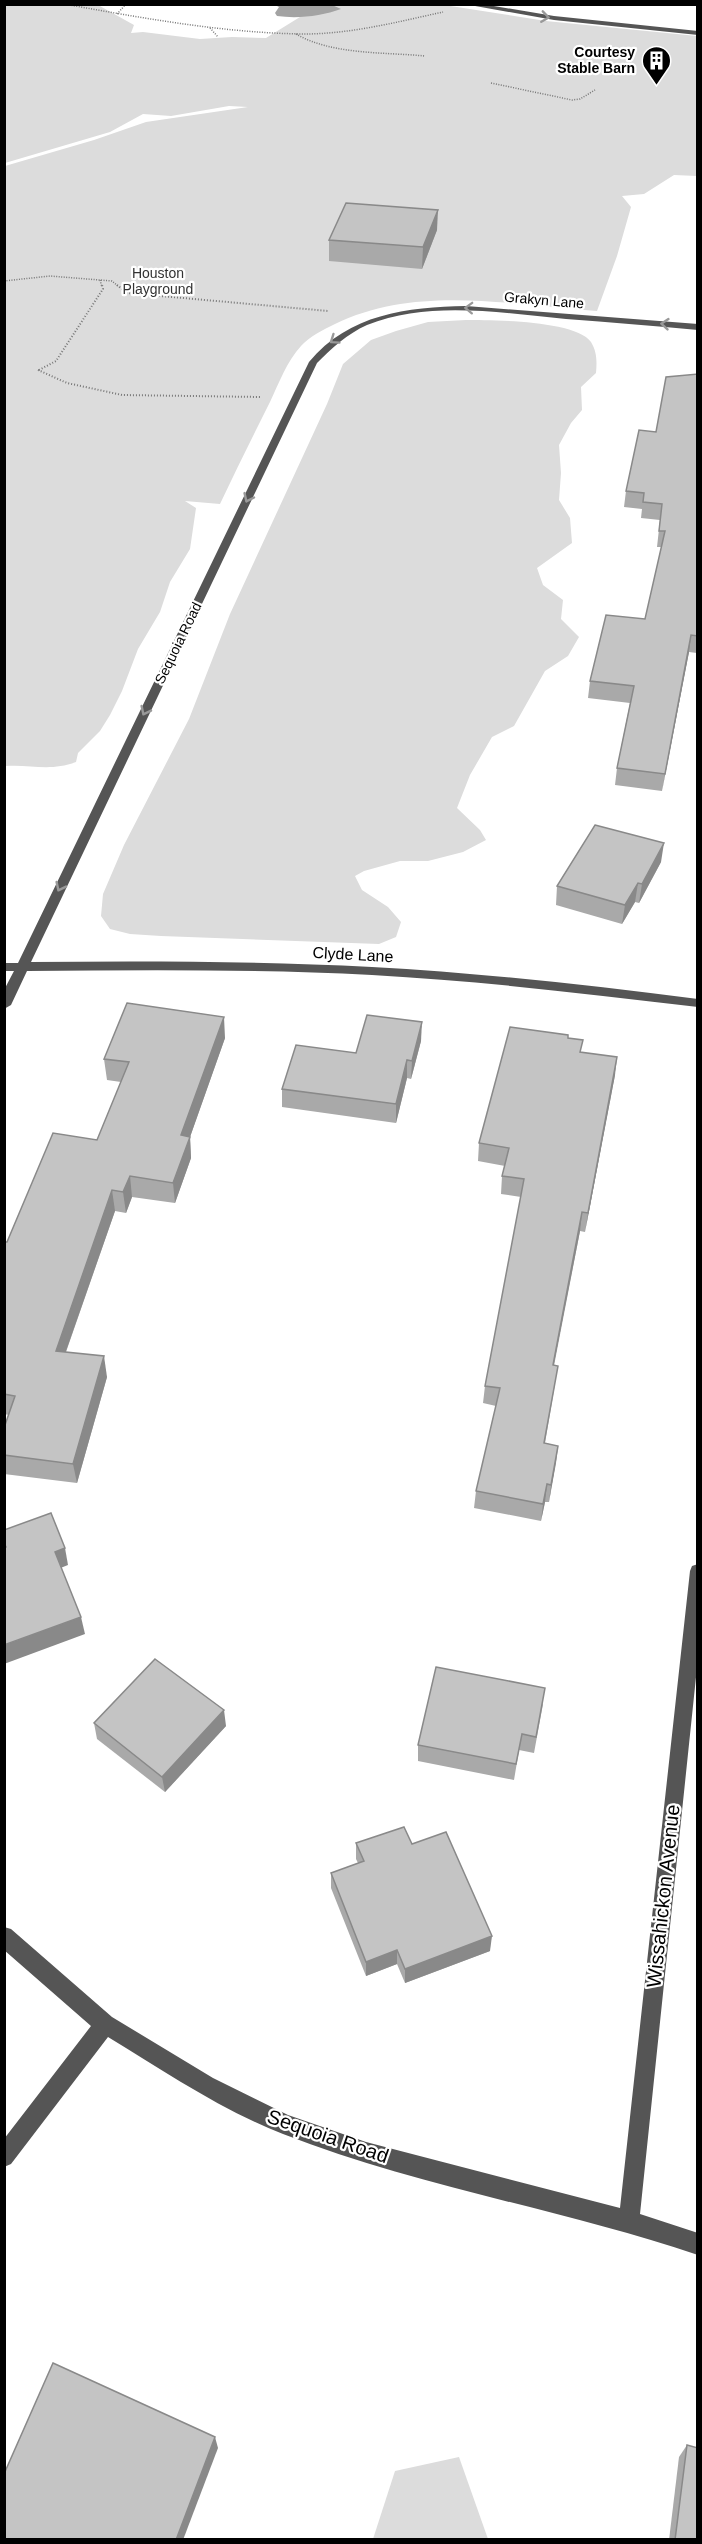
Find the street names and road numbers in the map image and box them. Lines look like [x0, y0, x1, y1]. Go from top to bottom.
street label: Grakyn Lane [503, 289, 585, 311]
street label: Sequoia Road [151, 600, 205, 686]
street label: Clyde Lane [312, 944, 394, 965]
street label: Wissahickon Avenue [642, 1803, 684, 1989]
street label: Sequoia Road [264, 2105, 392, 2167]

